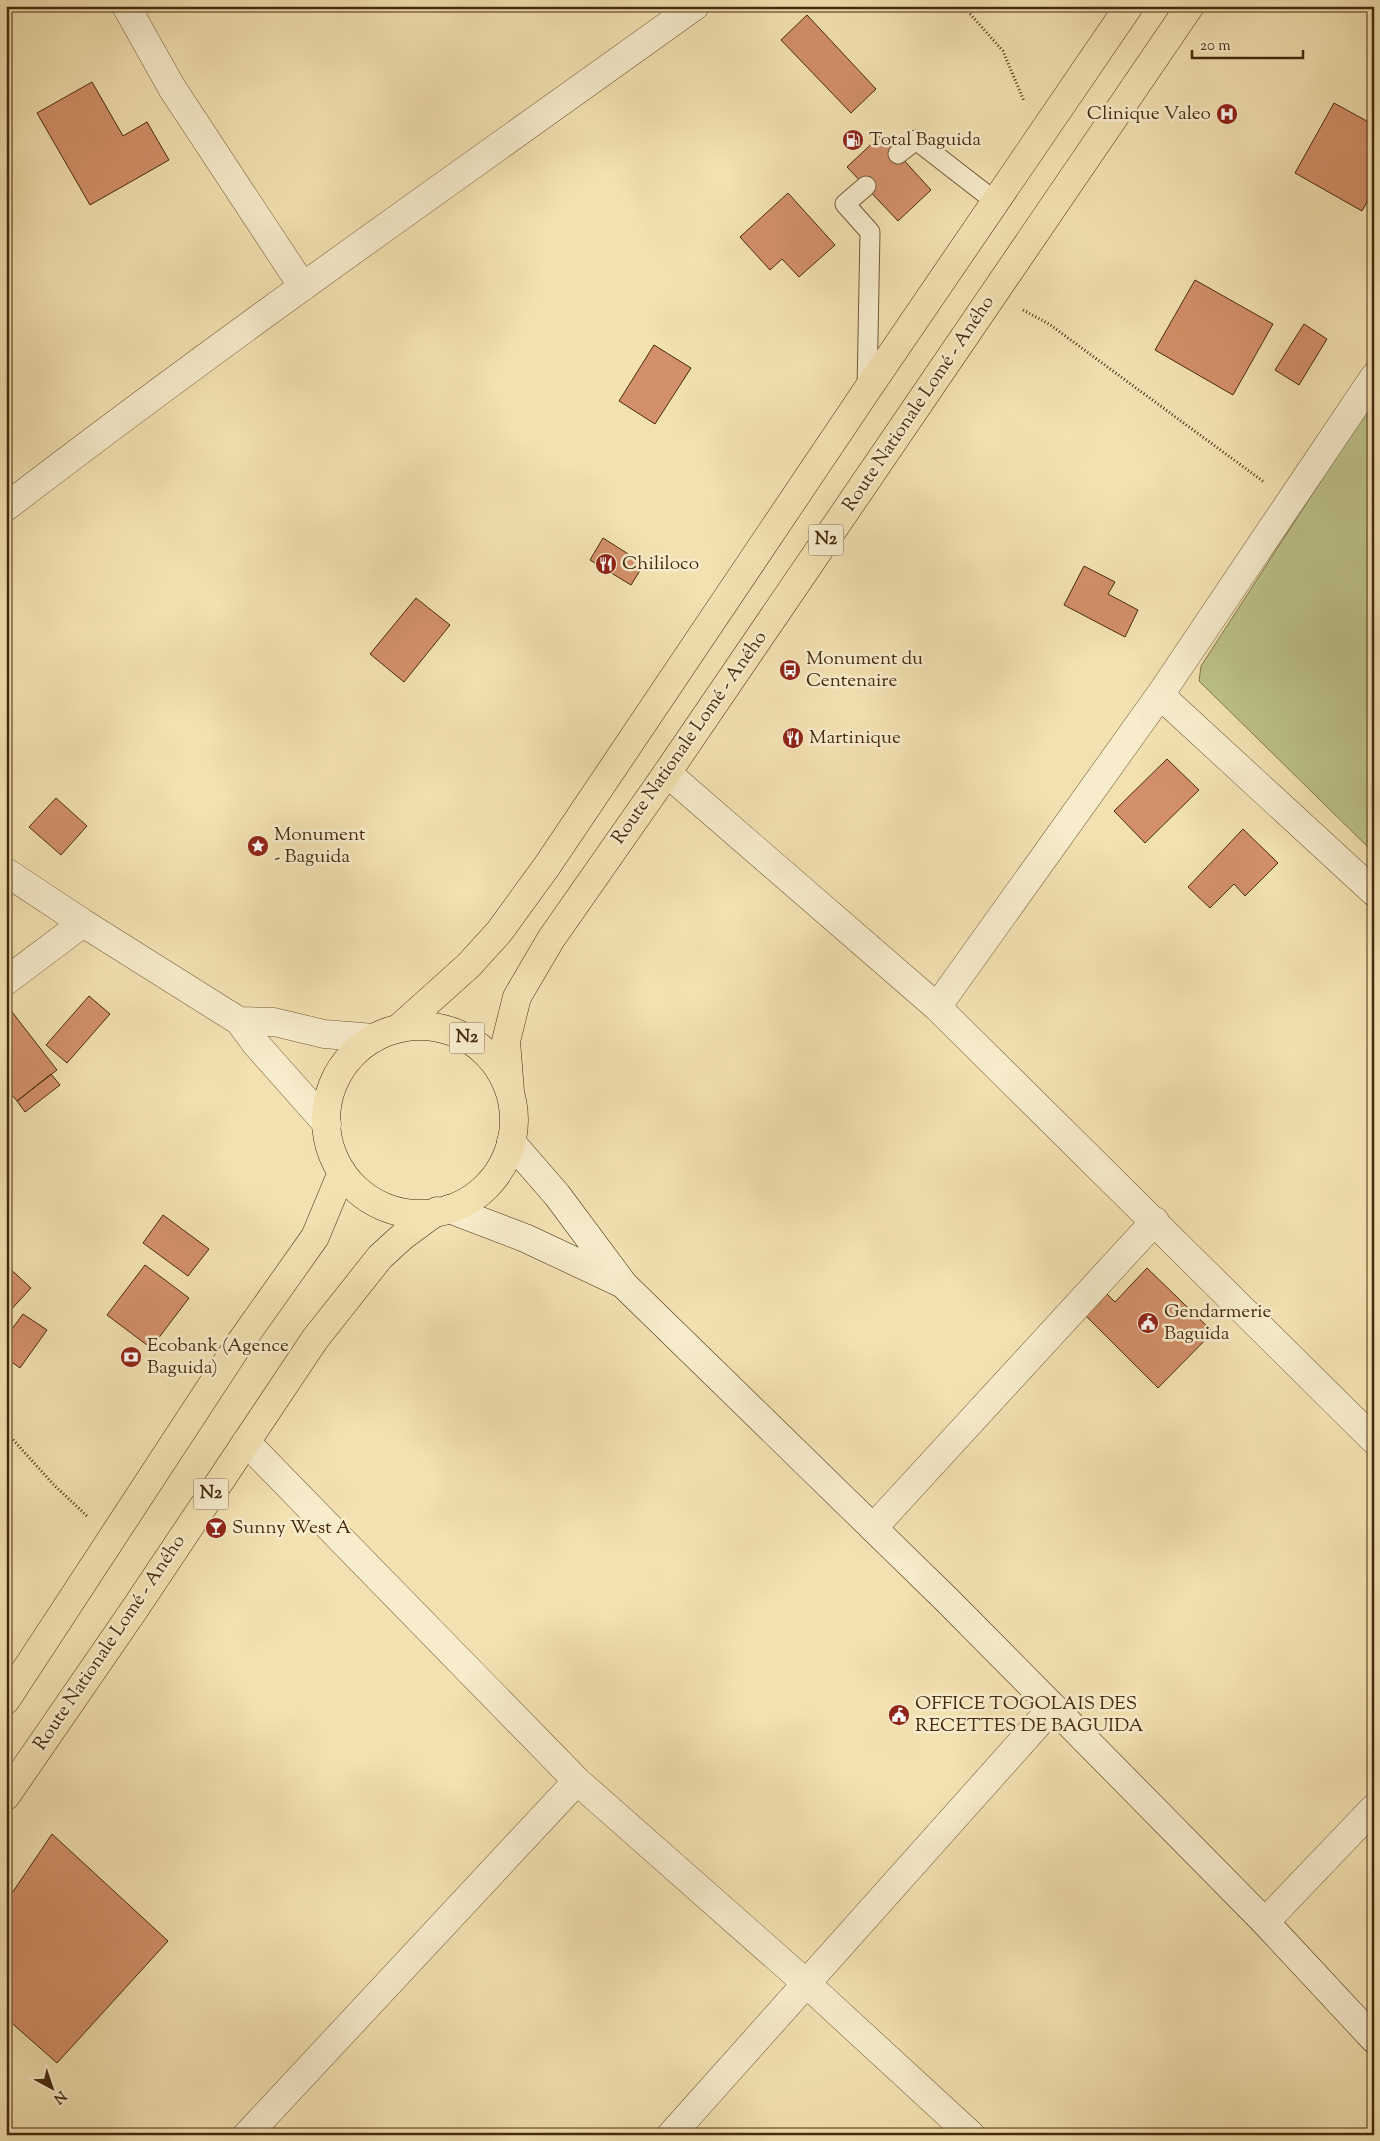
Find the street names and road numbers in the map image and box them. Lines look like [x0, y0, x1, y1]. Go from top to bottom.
street label: Route Nationale Lomé - Aného [837, 291, 1001, 517]
road number: N2 [808, 524, 844, 556]
street label: Route Nationale Lomé - Aného [606, 626, 774, 850]
road number: N2 [450, 1022, 484, 1054]
road number: N2 [194, 1478, 228, 1510]
street label: Route Nationale Lomé - Aného [28, 1530, 192, 1756]

